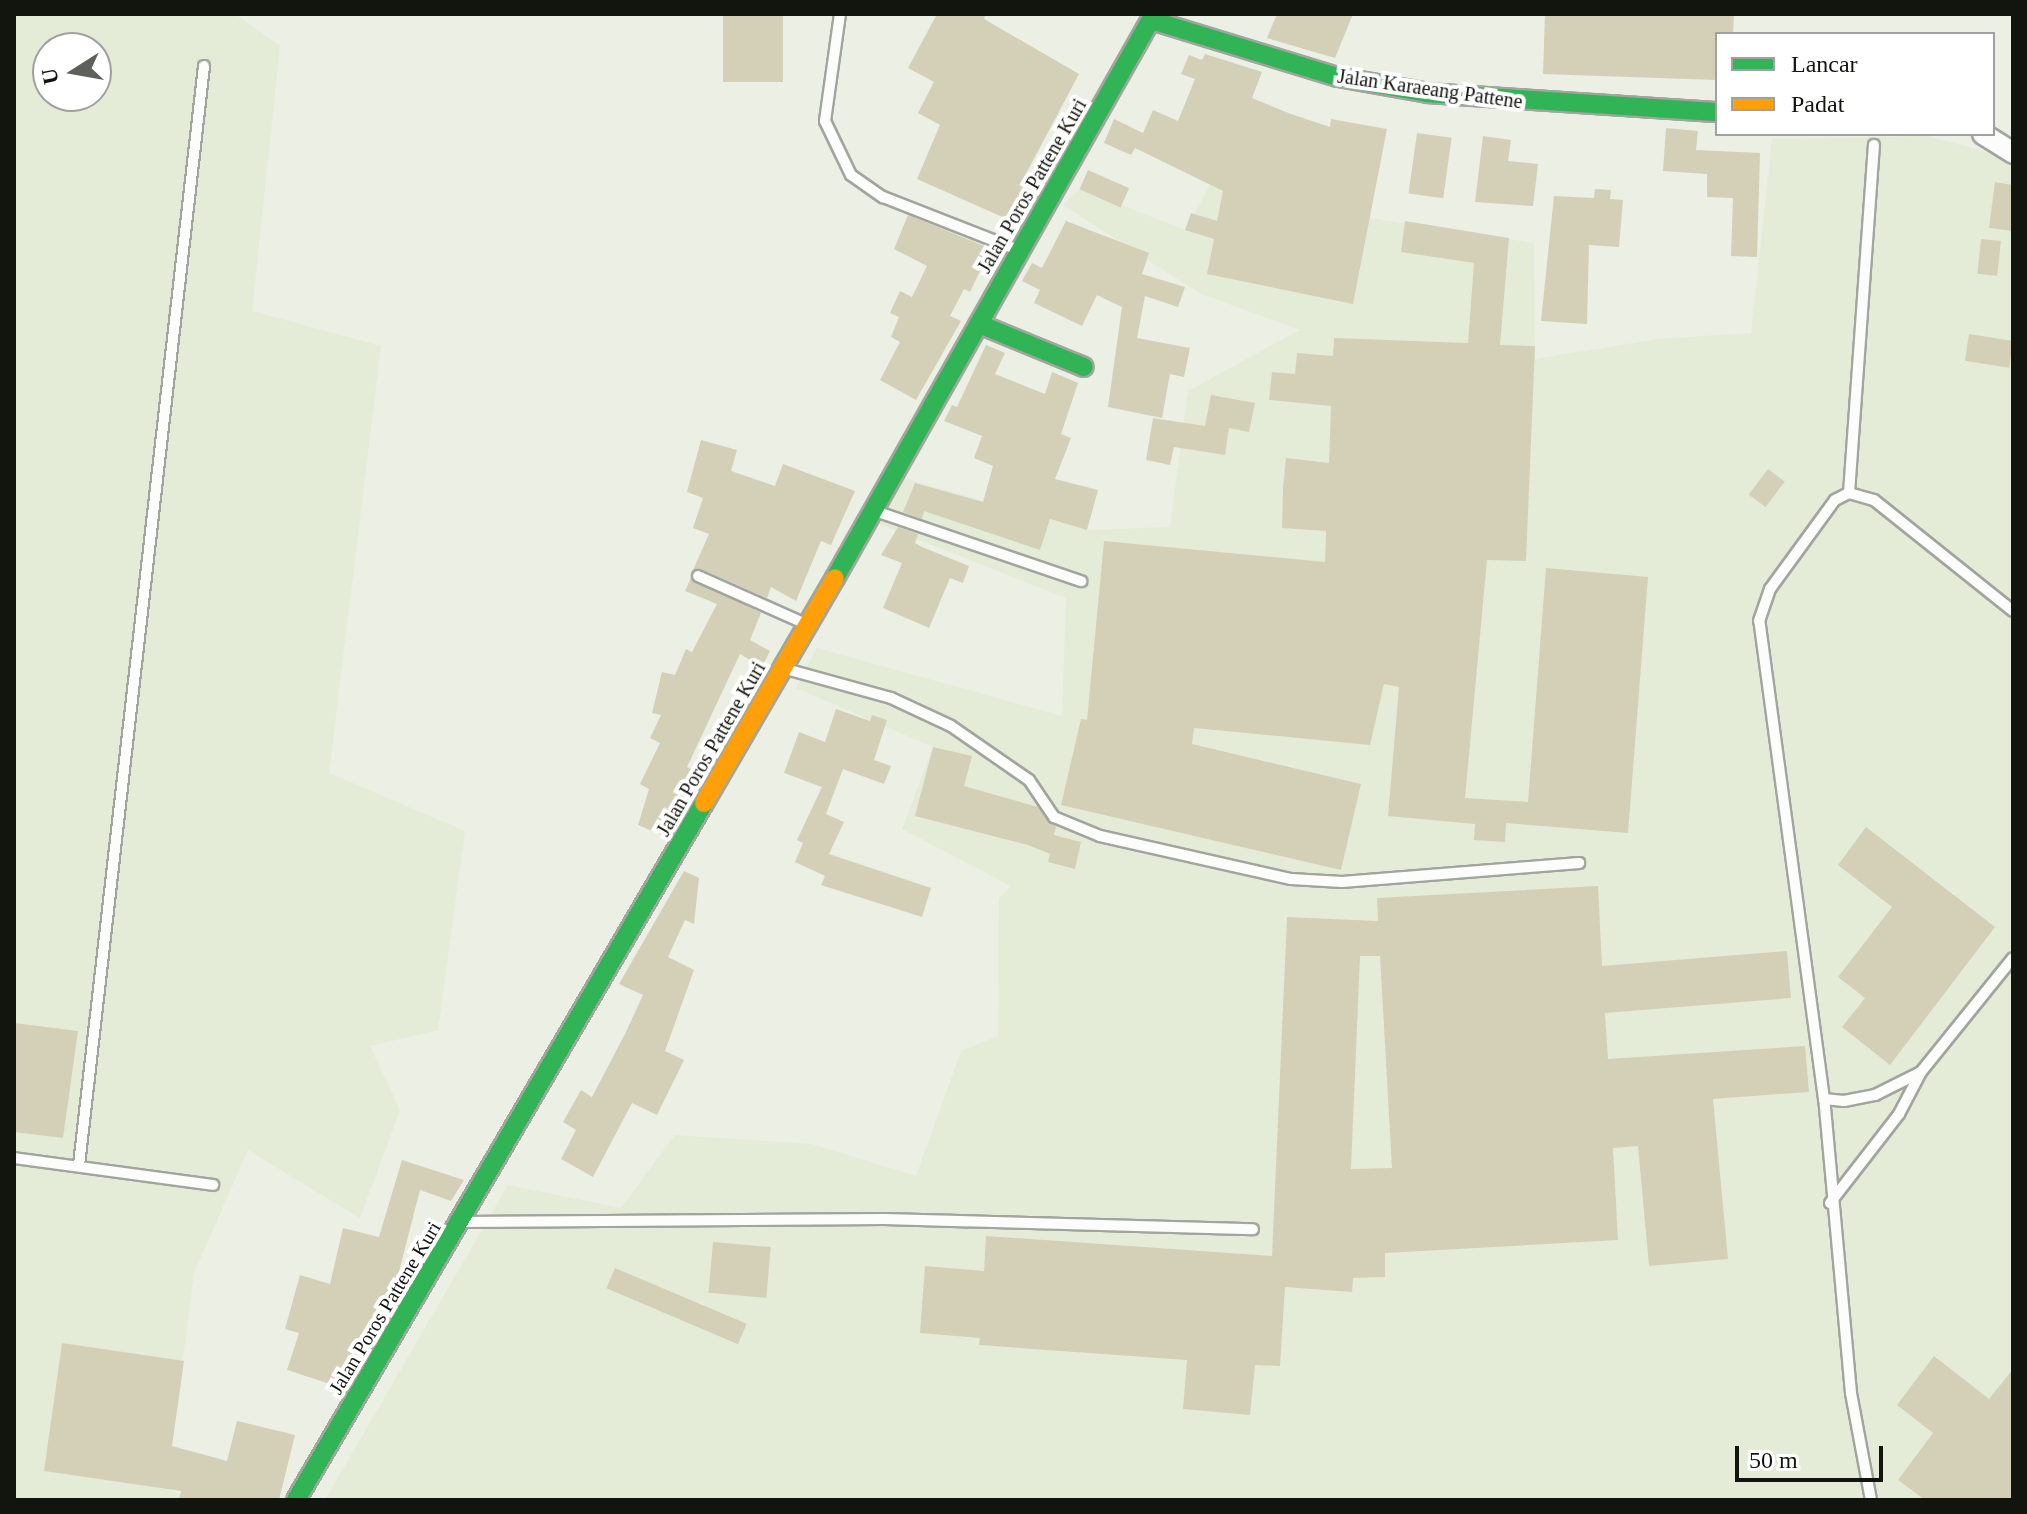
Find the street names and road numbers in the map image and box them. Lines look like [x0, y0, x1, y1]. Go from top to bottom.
street label: Jalan Karaeang Pattene [1336, 64, 1524, 114]
street label: Jalan Poros Pattene Kuri [972, 95, 1092, 277]
street label: Jalan Poros Pattene Kuri [651, 658, 771, 840]
street label: Jalan Poros Pattene Kuri [324, 1217, 446, 1399]

